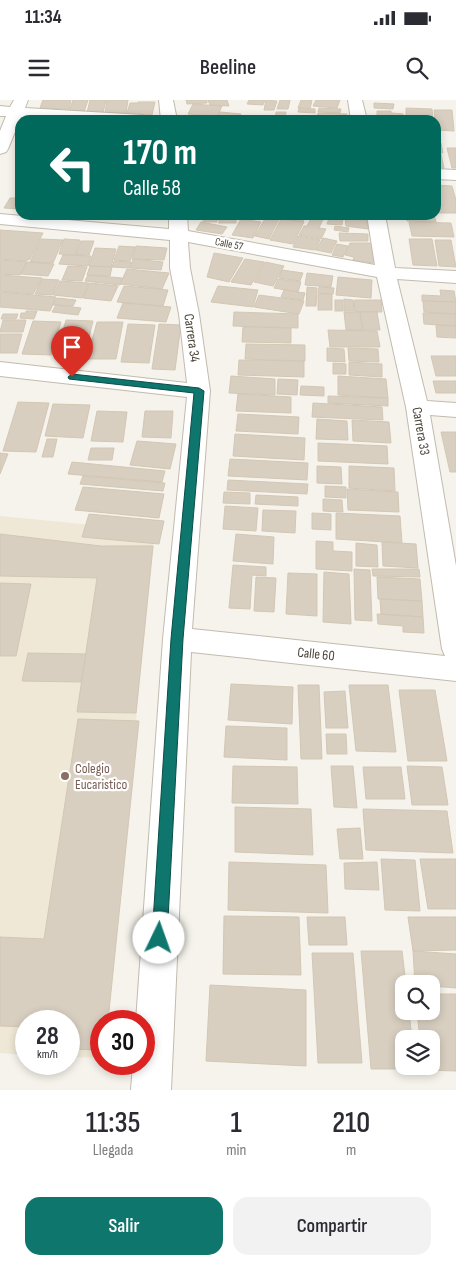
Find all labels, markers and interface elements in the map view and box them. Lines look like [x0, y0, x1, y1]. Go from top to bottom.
text: 11:34 [25, 6, 62, 29]
icon: menu [25, 54, 53, 82]
text: Beeline [200, 54, 256, 81]
icon: search [403, 54, 431, 82]
text: 170 m [123, 132, 197, 175]
icon: left [40, 135, 105, 200]
text: Calle 58 [123, 175, 181, 202]
street label: Calle 57 [214, 235, 245, 253]
street label: Carrera 34 [180, 313, 204, 363]
pin [51, 326, 93, 377]
icon: arrive [58, 333, 86, 361]
street label: Carrera 33 [408, 406, 434, 457]
street label: Calle 60 [297, 644, 335, 664]
place label: Colegio Eucaristico [75, 760, 127, 793]
marker: Colegio Eucaristico [59, 770, 71, 782]
position arrow [132, 911, 184, 963]
map controls [395, 975, 440, 1075]
button: search [395, 975, 440, 1020]
speed limit sign: 30 [90, 1010, 155, 1075]
text: 28 [36, 1021, 59, 1052]
button: layers [395, 1030, 440, 1075]
text: km/h [37, 1047, 58, 1062]
text: 11:35 [86, 1105, 140, 1141]
text: 1 [231, 1105, 242, 1141]
text: 210 [332, 1105, 370, 1141]
text: Llegada [93, 1141, 133, 1160]
text: min [226, 1141, 246, 1160]
text: m [346, 1141, 356, 1160]
button: Salir [25, 1197, 223, 1255]
button: Compartir [233, 1197, 431, 1255]

